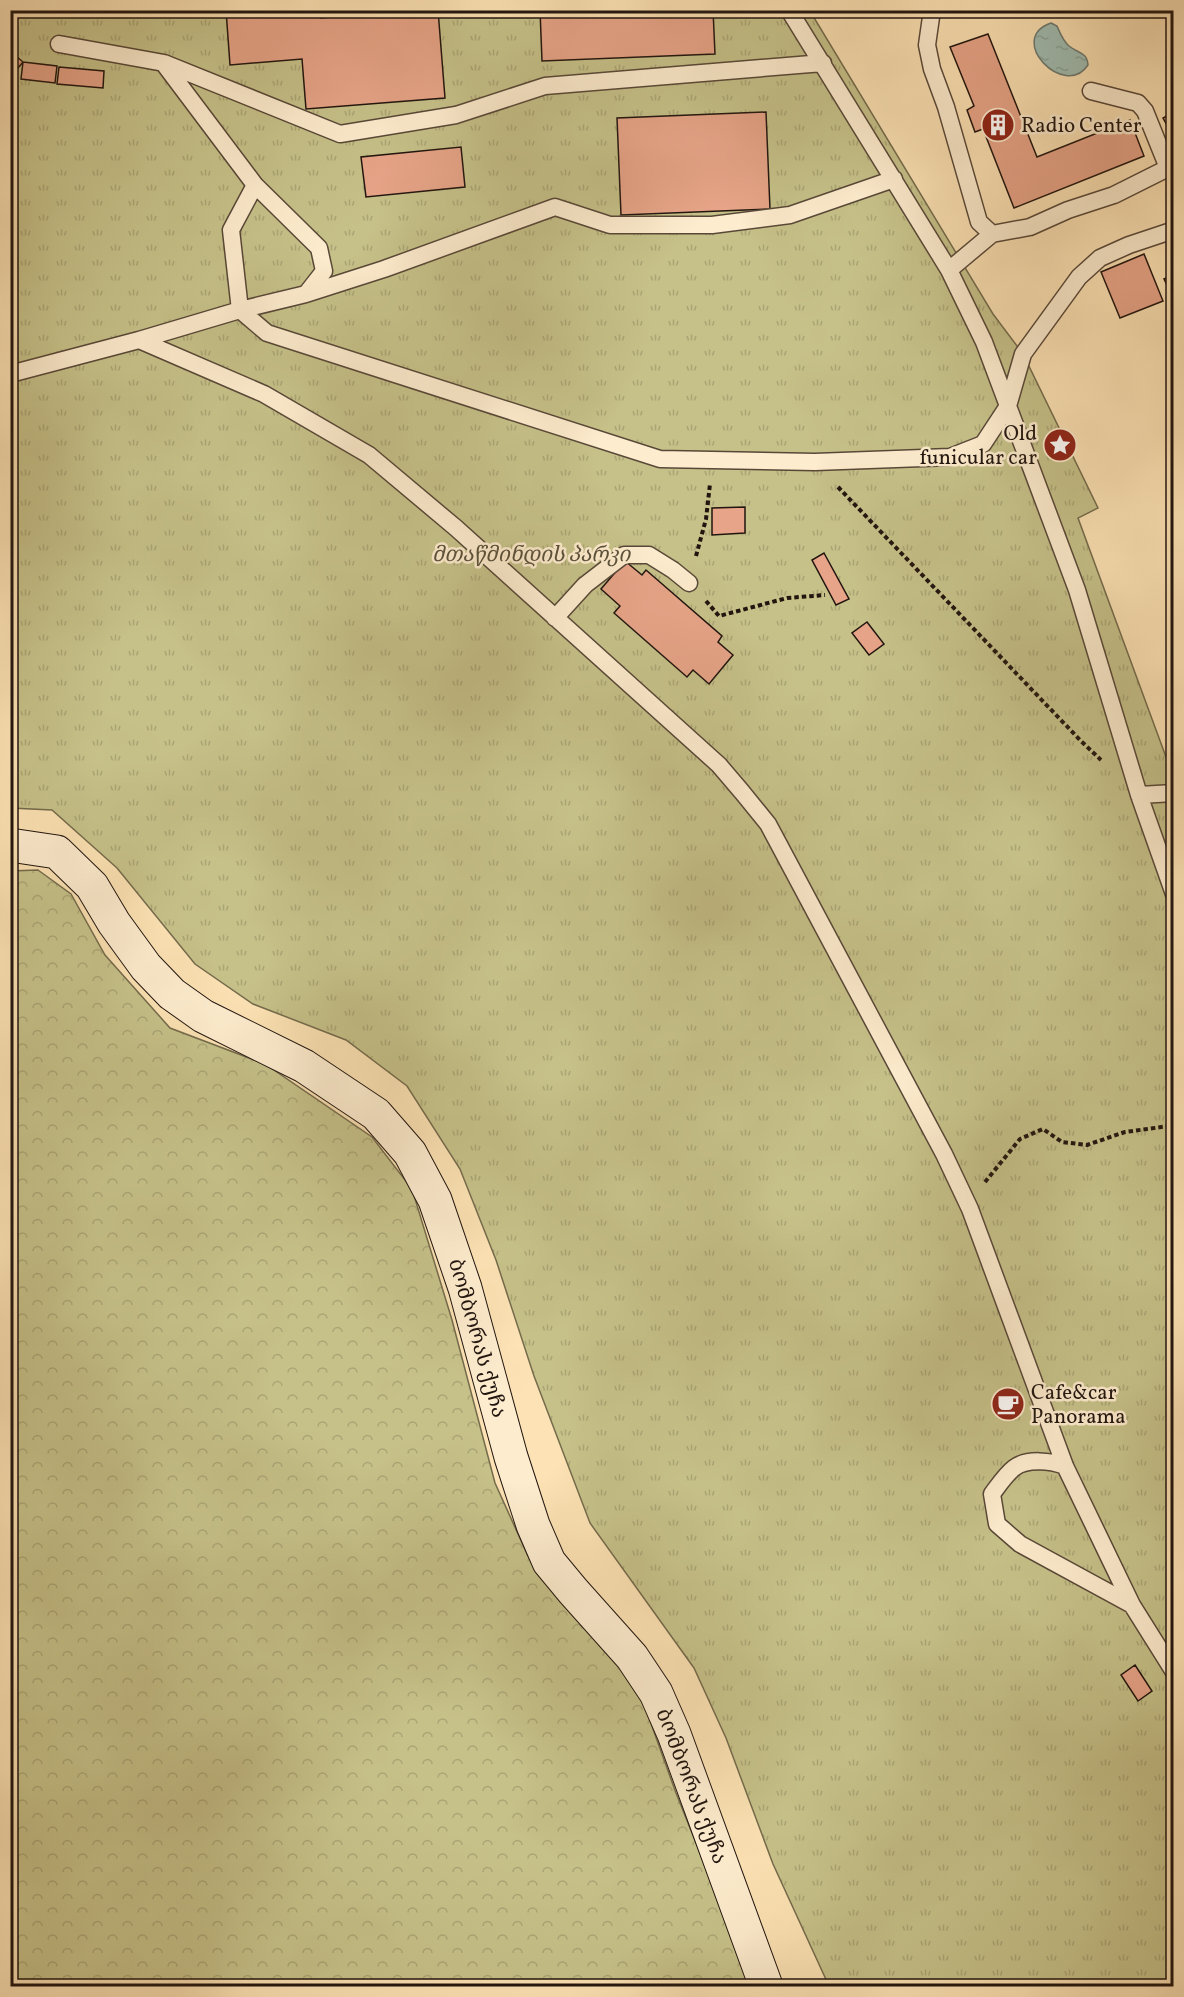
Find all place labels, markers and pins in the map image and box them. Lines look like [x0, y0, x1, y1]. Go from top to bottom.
building icon: Radio Center [980, 107, 1016, 143]
place label: Radio Center [1021, 112, 1142, 141]
place label: Old funicular car [920, 420, 1037, 473]
place icon: Old funicular car [1042, 427, 1078, 463]
place label: Cafe&car Panorama [1031, 1379, 1126, 1432]
cafe icon: Cafe&car Panorama [990, 1386, 1026, 1422]

